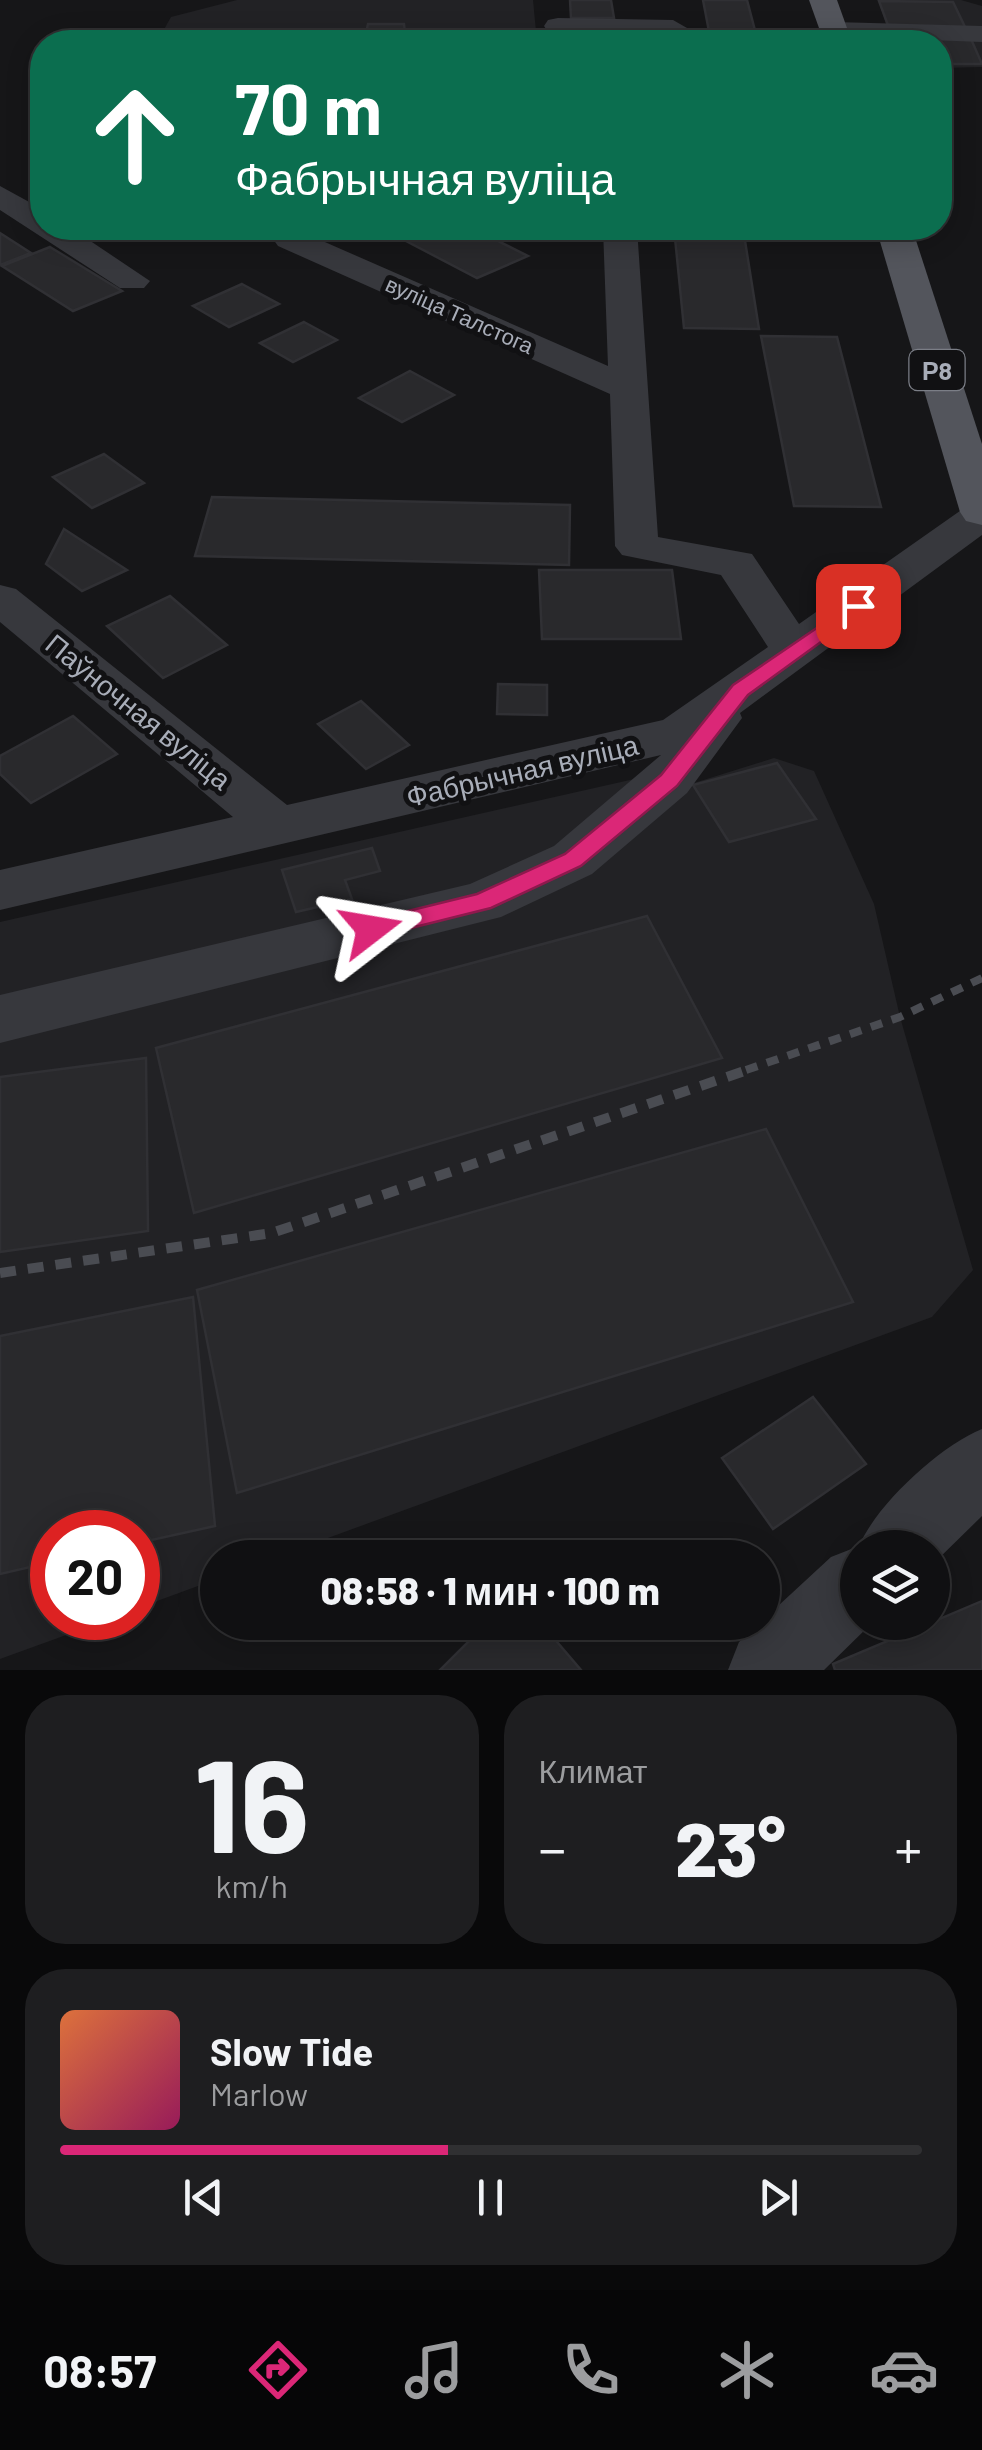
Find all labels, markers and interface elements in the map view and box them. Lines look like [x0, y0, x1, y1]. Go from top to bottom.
text: 70 m [235, 65, 382, 149]
icon: ahead [70, 70, 200, 200]
text: Фабрычная вуліца [235, 150, 616, 204]
street label: вуліца Талстога [382, 270, 539, 359]
road number: Р8 [910, 350, 964, 390]
pin [816, 564, 901, 649]
icon: arrive [831, 579, 886, 634]
street label: Паўночная вуліца [40, 626, 239, 796]
street label: Фабрычная вуліца [403, 727, 642, 813]
position arrow [319, 877, 423, 981]
speed limit sign: 20 [30, 1510, 160, 1640]
map controls [840, 1530, 950, 1640]
button: layers [840, 1530, 950, 1640]
text: 08:58 · 1 мин · 100 m [320, 1567, 660, 1613]
text: 16 [194, 1723, 310, 1879]
text: Климат [539, 1751, 647, 1789]
text: 23° [675, 1802, 785, 1892]
text: − [539, 1814, 566, 1880]
text: + [894, 1814, 922, 1880]
text: km/h [216, 1866, 288, 1904]
text: Slow Tide [210, 2028, 373, 2074]
text: Marlow [210, 2074, 308, 2112]
icon: previous [176, 2170, 231, 2225]
icon: pause [463, 2170, 518, 2225]
icon: next [751, 2170, 806, 2225]
icon: directions [243, 2335, 313, 2405]
icon: music [399, 2335, 469, 2405]
icon: phone [556, 2335, 626, 2405]
icon: climate [712, 2335, 782, 2405]
icon: car [869, 2335, 939, 2405]
text: 08:57 [43, 2343, 156, 2397]

